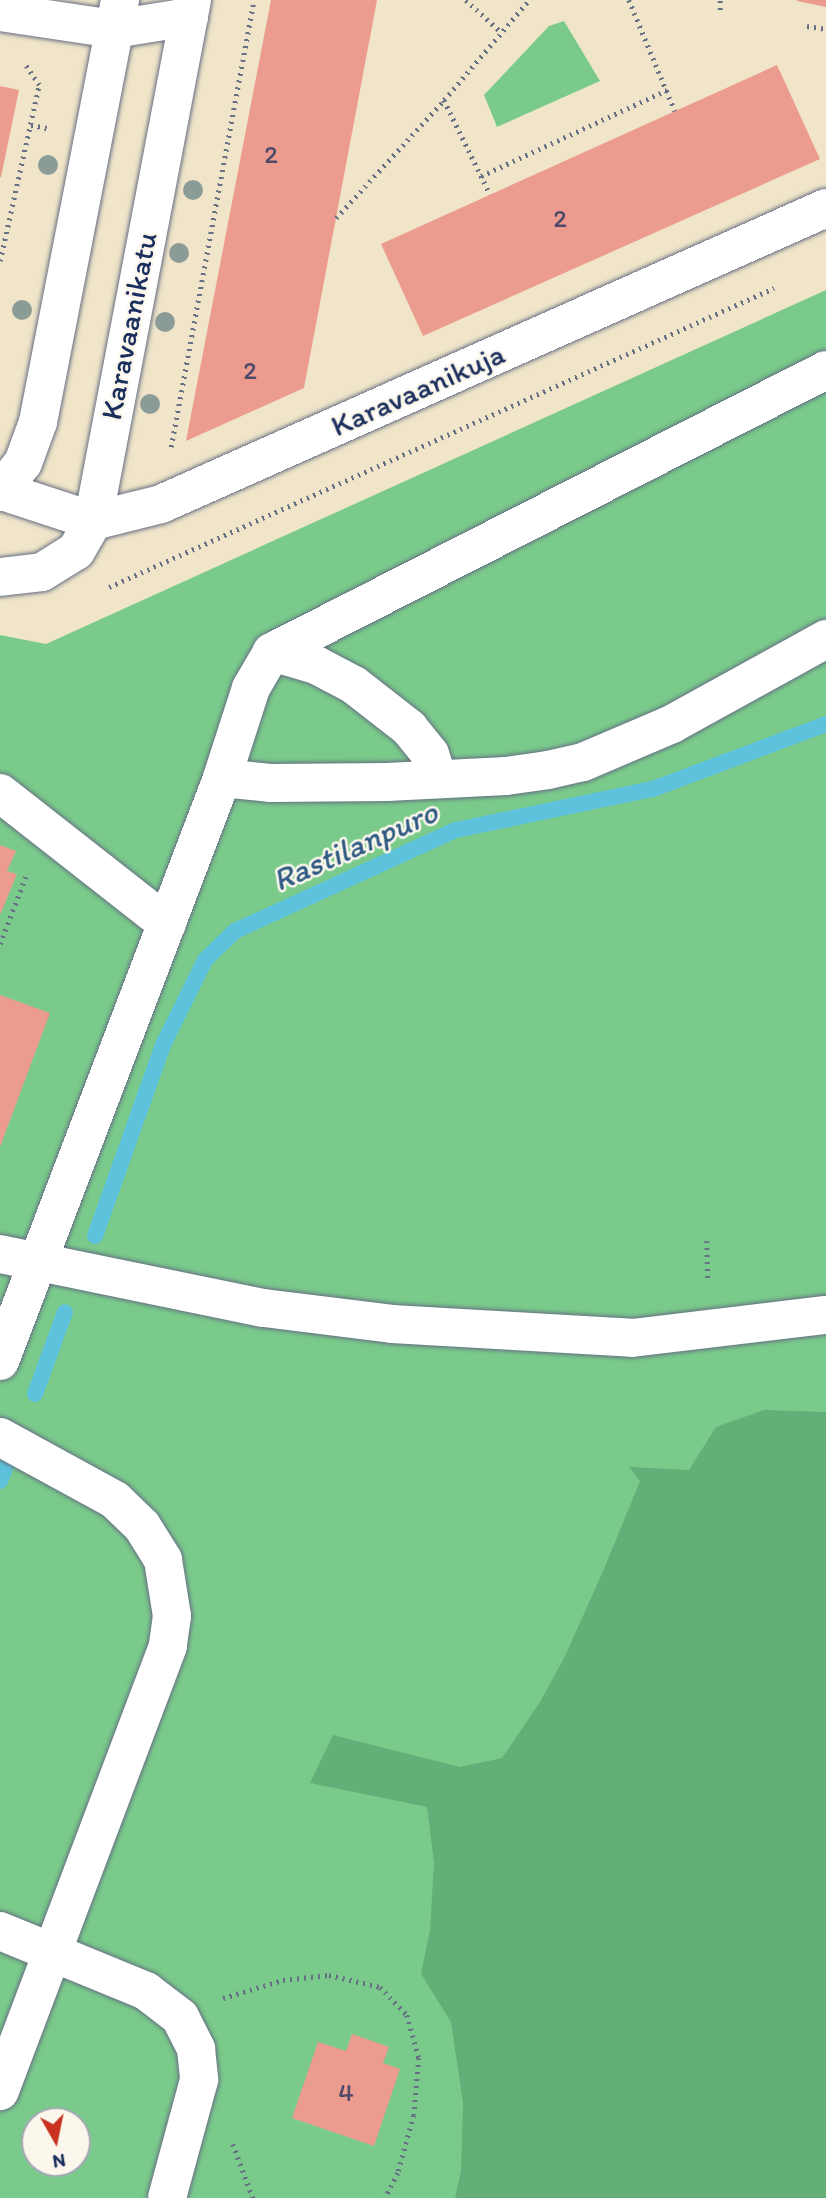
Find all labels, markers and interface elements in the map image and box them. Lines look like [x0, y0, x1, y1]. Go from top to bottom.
house number: 2 [264, 139, 278, 171]
house number: 2 [553, 203, 567, 235]
street label: Karavaanikatu [93, 229, 165, 423]
street label: Karavaanikuja [325, 336, 511, 444]
house number: 2 [243, 355, 257, 387]
water label: Rastilanpuro [267, 793, 443, 899]
house number: 4 [338, 2077, 354, 2109]
north arrow [21, 2107, 91, 2177]
text: N [51, 2149, 67, 2174]

